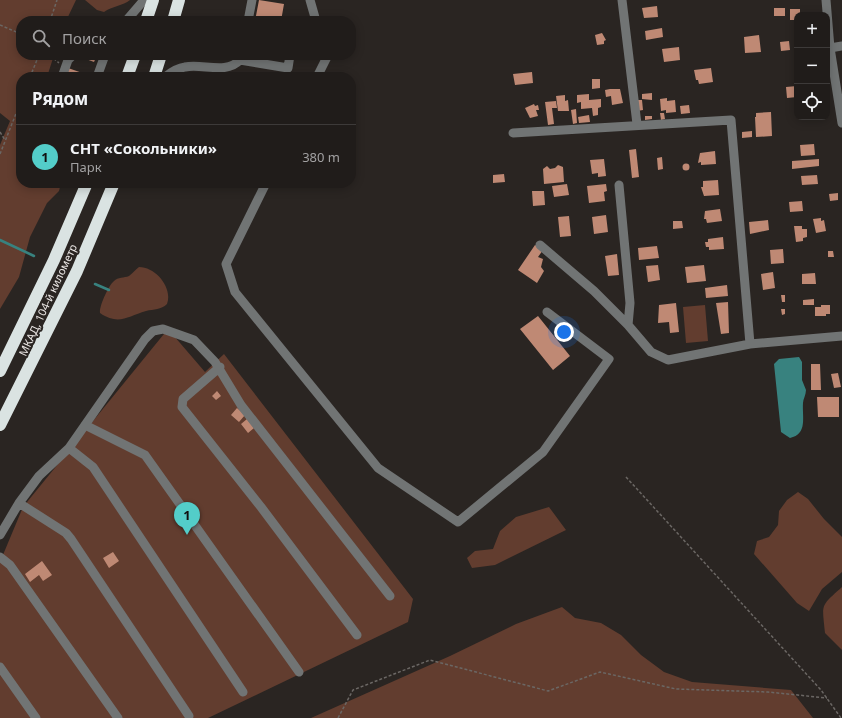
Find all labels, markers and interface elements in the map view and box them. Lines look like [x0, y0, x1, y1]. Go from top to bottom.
map controls [794, 12, 830, 120]
button: + [794, 12, 830, 48]
search box [16, 16, 356, 60]
icon: search [30, 27, 52, 49]
text: Поиск [62, 28, 107, 48]
button: − [794, 48, 830, 84]
button: locate [794, 84, 830, 120]
text: Рядом [32, 87, 88, 110]
text: СНТ «Сокольники» [70, 138, 217, 158]
text: 1 [41, 148, 49, 166]
text: 380 m [302, 148, 340, 166]
text: Парк [70, 158, 102, 176]
street label: МКАД, 104-й километр [15, 241, 80, 358]
your location [554, 322, 574, 342]
pin: 1 [174, 502, 200, 535]

